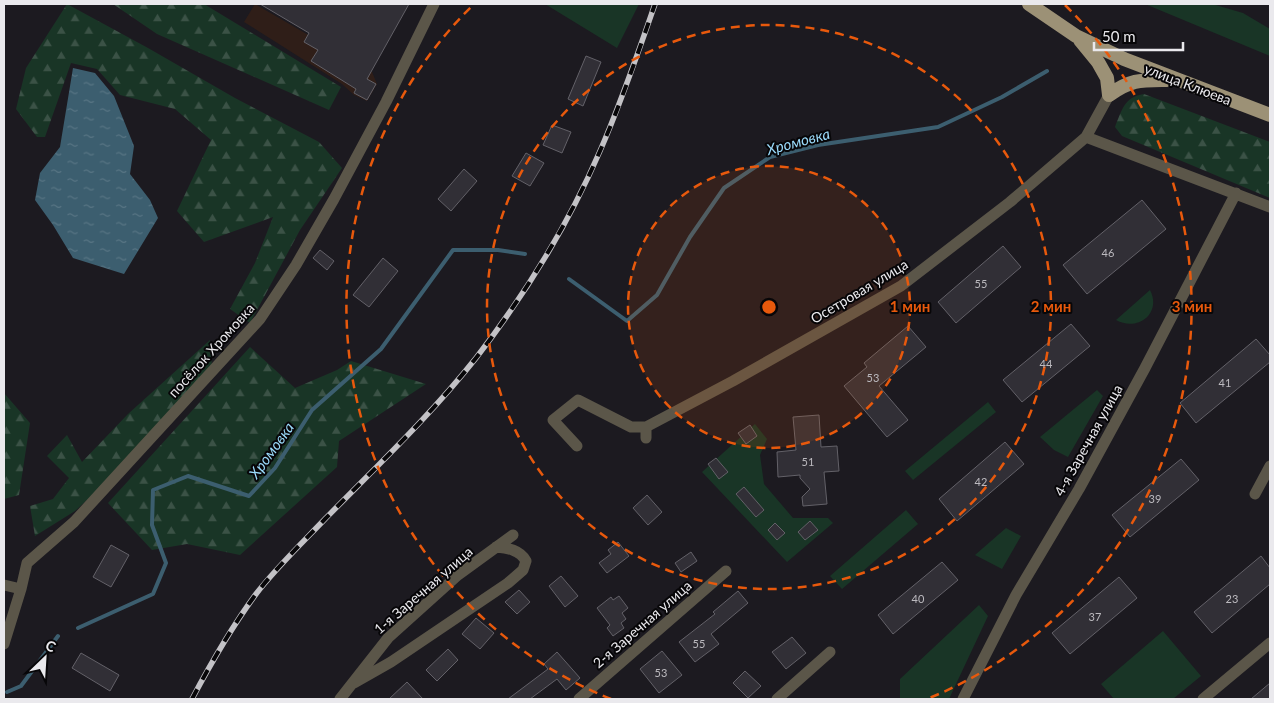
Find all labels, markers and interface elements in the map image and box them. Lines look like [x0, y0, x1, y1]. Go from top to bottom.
scale bar [1094, 20, 1183, 52]
text: 50 m [1102, 27, 1136, 45]
street label: улица Клюева [1142, 60, 1234, 108]
water label: Хромовка [763, 124, 832, 158]
house number: 46 [1102, 246, 1114, 259]
street label: Осетровая улица [807, 255, 911, 327]
house number: 55 [975, 277, 987, 290]
text: 1 мин [890, 297, 930, 315]
text: 2 мин [1031, 297, 1071, 315]
text: 3 мин [1172, 297, 1212, 315]
centre of rings [760, 298, 778, 316]
street label: посёлок Хромовка [164, 300, 258, 400]
house number: 44 [1040, 357, 1053, 370]
house number: 53 [867, 371, 879, 384]
house number: 41 [1219, 376, 1231, 389]
street label: 4-я Заречная улица [1050, 381, 1126, 499]
water label: Хромовка [244, 418, 297, 482]
house number: 51 [802, 455, 814, 468]
house number: 42 [975, 475, 987, 488]
house number: 39 [1149, 492, 1161, 505]
street label: 1-я Заречная улица [370, 543, 476, 637]
street label: 2-я Заречная улица [589, 577, 695, 671]
house number: 40 [912, 592, 925, 605]
house number: 23 [1226, 592, 1238, 605]
house number: 37 [1089, 610, 1101, 623]
north arrow [20, 633, 70, 683]
text: С [43, 636, 59, 656]
house number: 55 [693, 637, 705, 650]
house number: 53 [655, 666, 667, 679]

